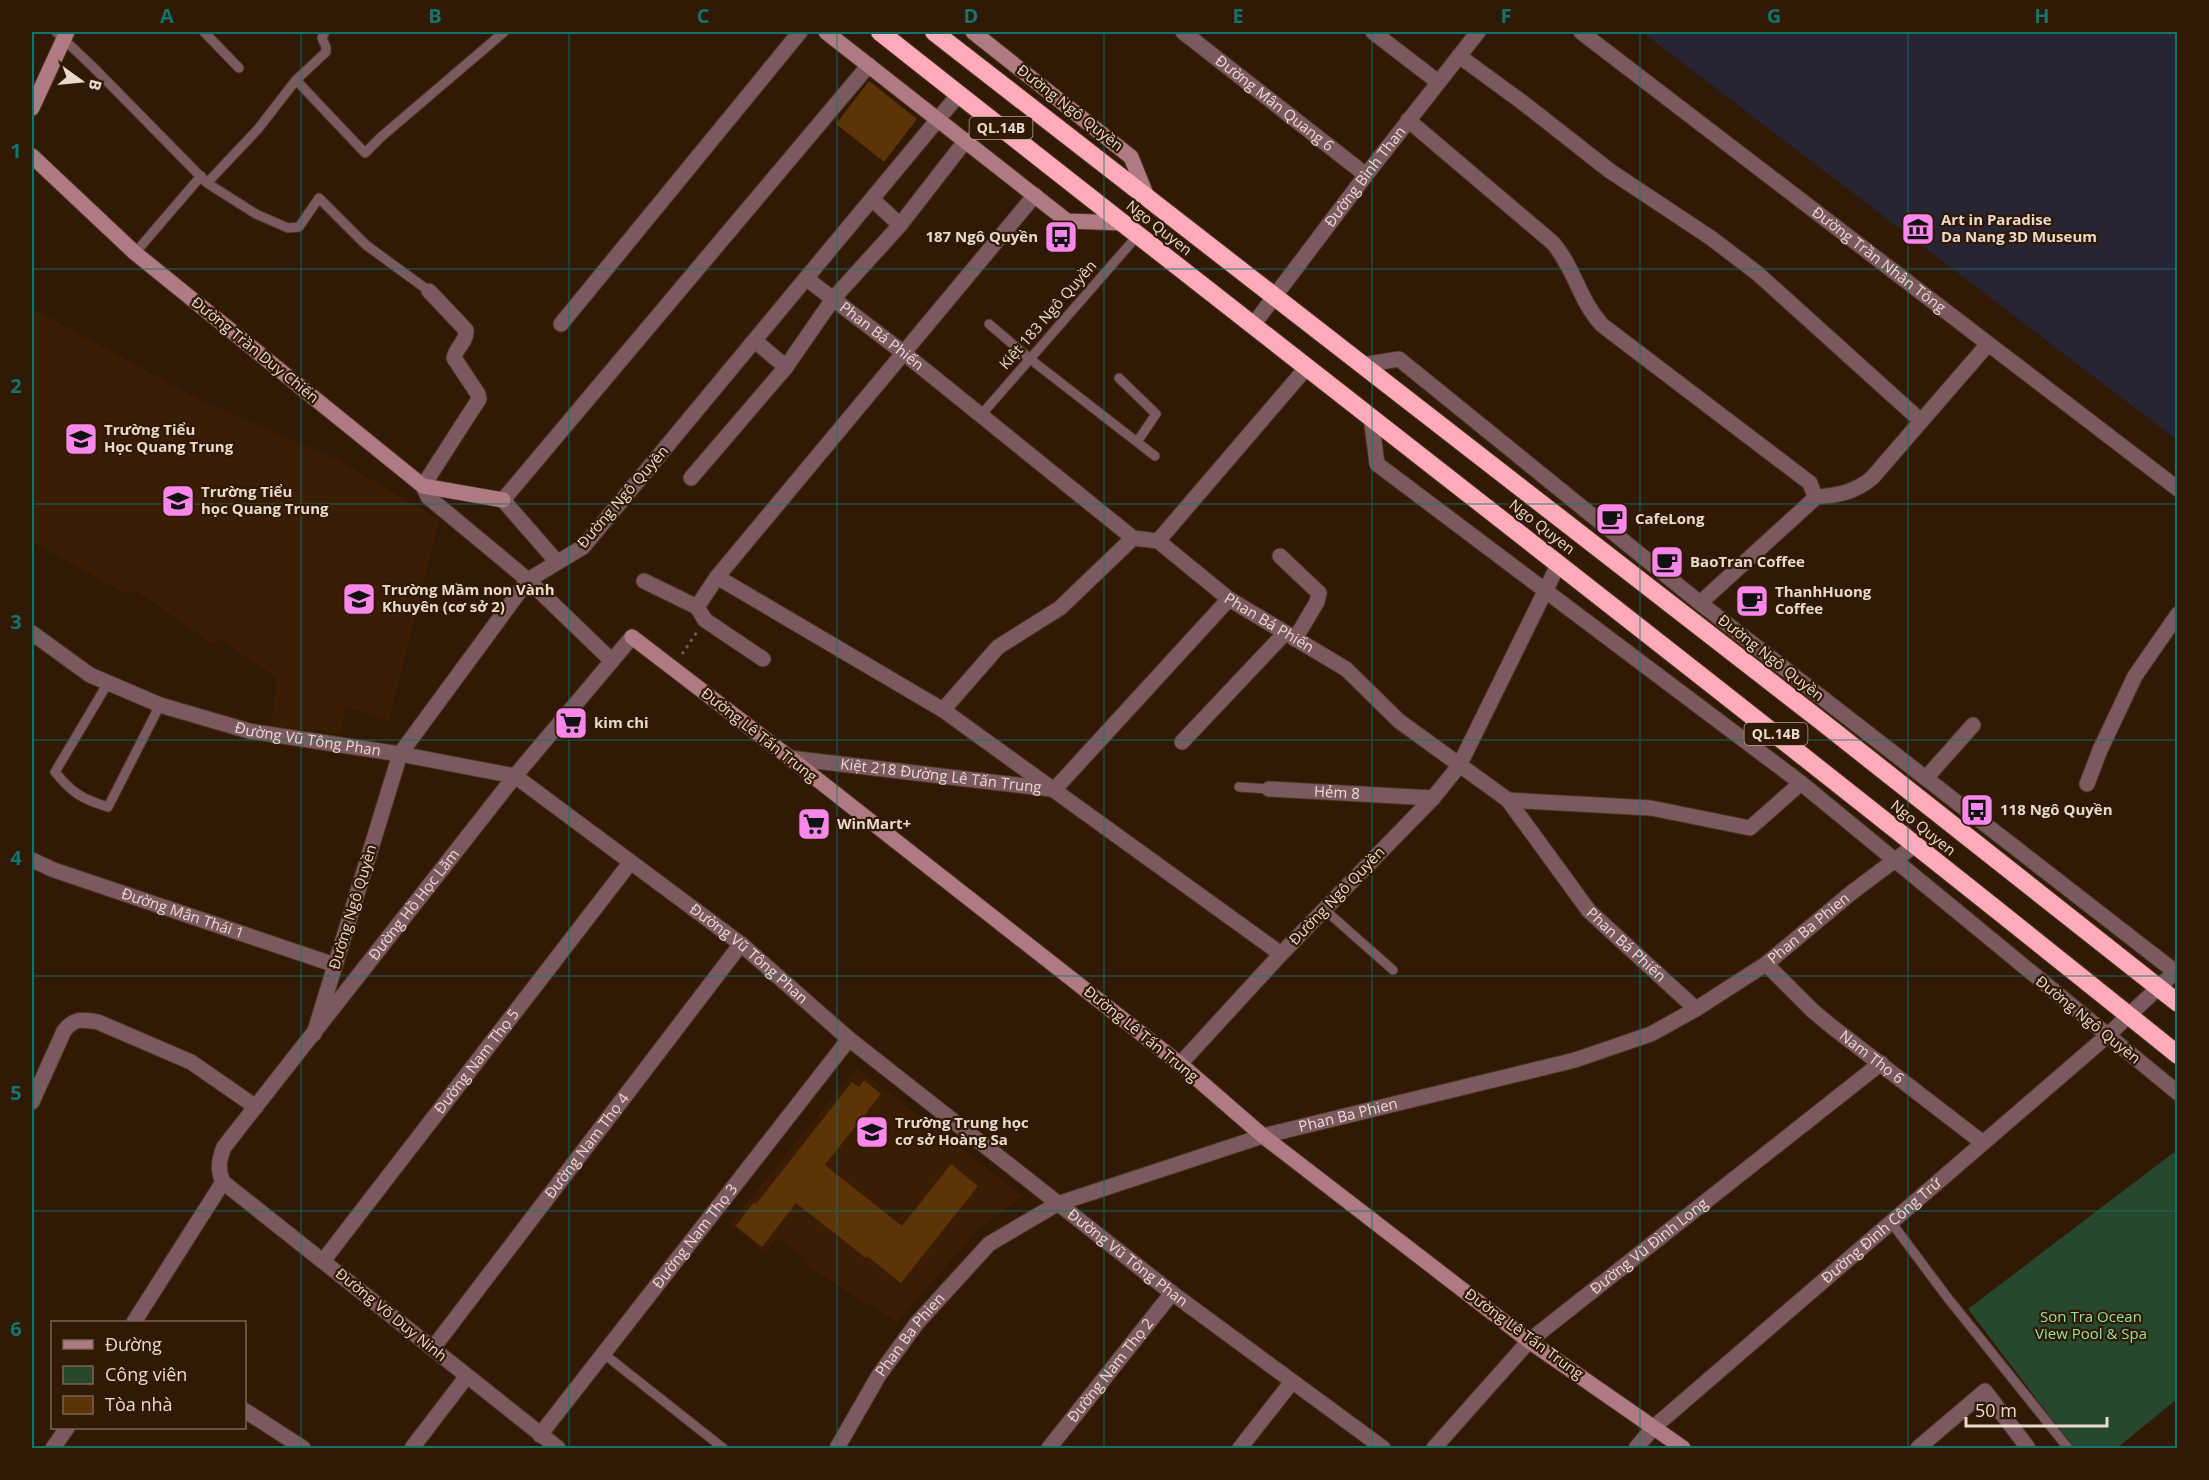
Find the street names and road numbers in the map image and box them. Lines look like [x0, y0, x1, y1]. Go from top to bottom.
street label: Đường Mân Quang 6 [1212, 50, 1338, 155]
street label: Đường Ngô Quyền [1013, 59, 1128, 155]
road number: QL.14B [970, 117, 1032, 139]
street label: Đường Bình Than [1319, 122, 1410, 231]
street label: Ngo Quyen [1123, 195, 1197, 259]
street label: Đường Trần Nhân Tông [1808, 201, 1950, 317]
street label: Kiệt 183 Ngô Quyền [994, 255, 1100, 373]
street label: Đường Trần Duy Chiến [188, 292, 324, 407]
street label: Phan Bá Phiến [836, 297, 928, 374]
street label: Đường Ngô Quyền [572, 441, 672, 552]
street label: Ngo Quyen [1506, 494, 1580, 558]
street label: Phan Bá Phiến [1221, 588, 1318, 657]
street label: Đường Ngô Quyền [1714, 609, 1829, 705]
street label: Đường Lê Tấn Trung [698, 683, 822, 786]
street label: Đường Vũ Tông Phan [233, 716, 382, 760]
road number: QL.14B [1744, 723, 1808, 745]
street label: Kiệt 218 Đường Lê Tấn Trung [839, 753, 1043, 797]
street label: Hẻm 8 [1314, 780, 1360, 803]
street label: Ngo Quyen [1887, 795, 1960, 860]
street label: Đường Ngô Quyền [324, 842, 381, 972]
street label: Đường Ngô Quyền [1284, 842, 1388, 949]
street label: Đường Hồ Học Lãm [363, 844, 463, 964]
street label: Đường Mân Thái 1 [119, 883, 247, 943]
street label: Phan Ba Phien [1763, 887, 1853, 968]
street label: Đường Vũ Tông Phan [686, 898, 813, 1008]
street label: Phan Bá Phiến [1583, 903, 1671, 986]
street label: Đường Ngô Quyền [2032, 971, 2145, 1068]
street label: Đường Lê Tấn Trung [1080, 981, 1203, 1086]
street label: Đường Nam Thọ 5 [429, 1004, 523, 1118]
street label: Nam Thọ 6 [1836, 1025, 1908, 1088]
street label: Đường Nam Thọ 4 [540, 1088, 633, 1202]
street label: Phan Ba Phien [1296, 1093, 1400, 1136]
street label: Đường Đinh Công Trứ [1816, 1172, 1946, 1287]
street label: Đường Nam Thọ 3 [647, 1179, 741, 1292]
street label: Đường Vũ Đình Long [1585, 1193, 1711, 1298]
street label: Đường Vũ Tông Phan [1064, 1204, 1192, 1310]
street label: Đường Võ Duy Ninh [332, 1263, 452, 1365]
street label: Đường Lê Tấn Trung [1461, 1283, 1588, 1383]
street label: Phan Ba Phien [870, 1288, 949, 1380]
street label: Đường Nam Thọ 2 [1062, 1314, 1157, 1426]

